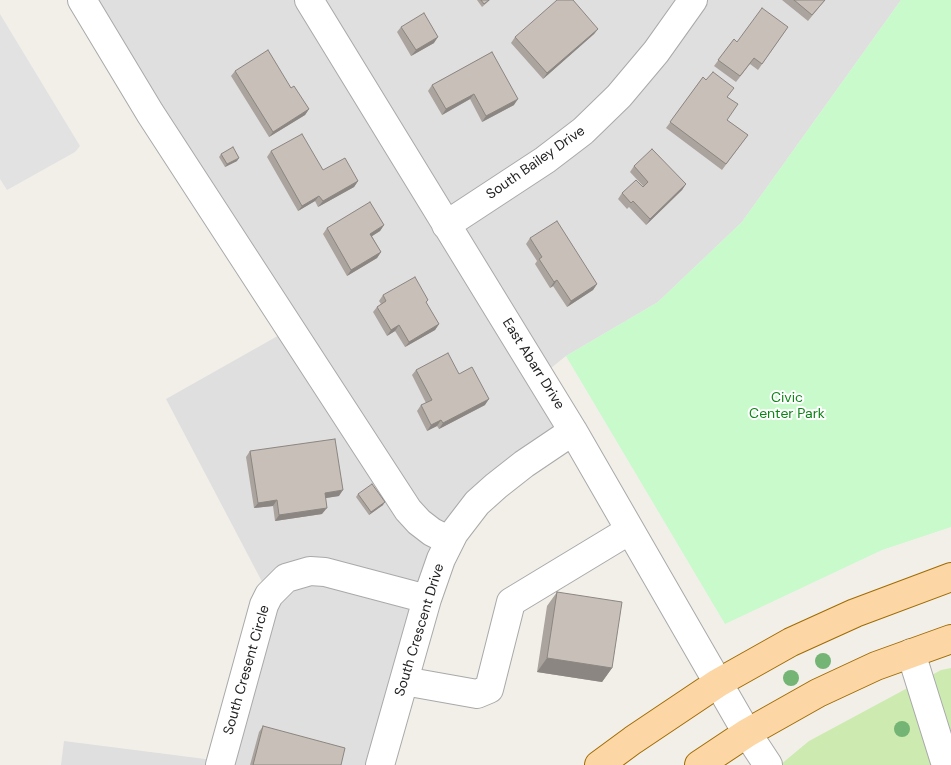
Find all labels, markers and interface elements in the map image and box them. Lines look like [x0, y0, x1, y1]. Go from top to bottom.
street label: South Bailey Drive [483, 123, 589, 203]
street label: East Abarr Drive [498, 315, 568, 413]
park label: Civic Center Park [749, 390, 825, 422]
street label: South Crescent Drive [392, 562, 448, 698]
street label: South Cresent Circle [220, 603, 274, 737]

